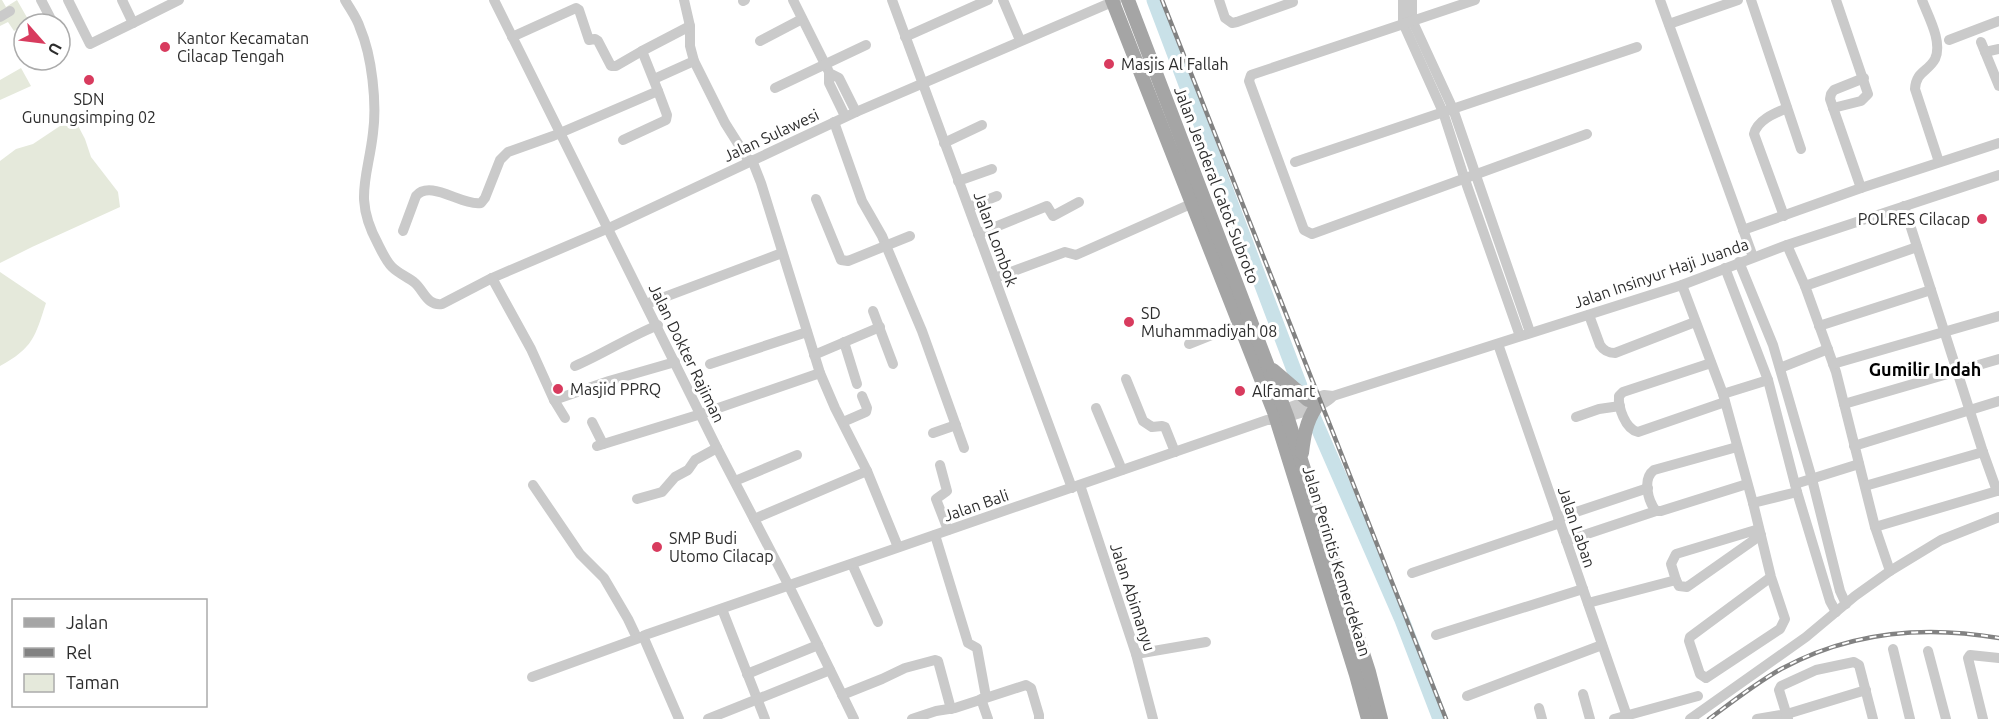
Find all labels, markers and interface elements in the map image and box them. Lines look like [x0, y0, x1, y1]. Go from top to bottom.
north arrow [12, 12, 72, 72]
place label: Kantor Kecamatan Cilacap Tengah [177, 29, 309, 65]
text: U [45, 40, 66, 58]
marker: Kantor Kecamatan Cilacap Tengah [158, 40, 172, 54]
place label: Masjis Al Fallah [1121, 55, 1229, 73]
marker: Masjis Al Fallah [1102, 57, 1116, 71]
marker: SDN Gunungsimping 02 [82, 73, 96, 87]
street label: Jalan Jenderal Gatot Subroto [1171, 84, 1263, 286]
place label: SDN Gunungsimping 02 [22, 90, 156, 126]
street label: Jalan Sulawesi [720, 105, 822, 165]
street label: Jalan Lombok [971, 189, 1021, 289]
place label: POLRES Cilacap [1858, 210, 1970, 228]
marker: POLRES Cilacap [1975, 212, 1989, 226]
street label: Jalan Insinyur Haji Juanda [1571, 235, 1751, 311]
street label: Jalan Dokter Rajiman [646, 281, 728, 425]
place label: SD Muhammadiyah 08 [1141, 304, 1277, 340]
marker: SD Muhammadiyah 08 [1122, 315, 1136, 329]
district label: Gumilir Indah [1869, 359, 1981, 379]
place label: Masjid PPRQ [570, 380, 661, 398]
marker: Masjid PPRQ [551, 382, 565, 396]
place label: Alfamart [1252, 382, 1316, 400]
marker: Alfamart [1233, 384, 1247, 398]
street label: Jalan Perintis Kemerdekaan [1299, 464, 1375, 658]
street label: Jalan Laban [1555, 484, 1599, 570]
street label: Jalan Bali [941, 485, 1011, 525]
place label: SMP Budi Utomo Cilacap [669, 529, 774, 565]
marker: SMP Budi Utomo Cilacap [650, 540, 664, 554]
street label: Jalan Abimanyu [1107, 541, 1159, 653]
legend [12, 599, 207, 707]
text: Jalan [66, 612, 108, 632]
text: Rel [66, 642, 92, 662]
text: Taman [66, 672, 120, 692]

